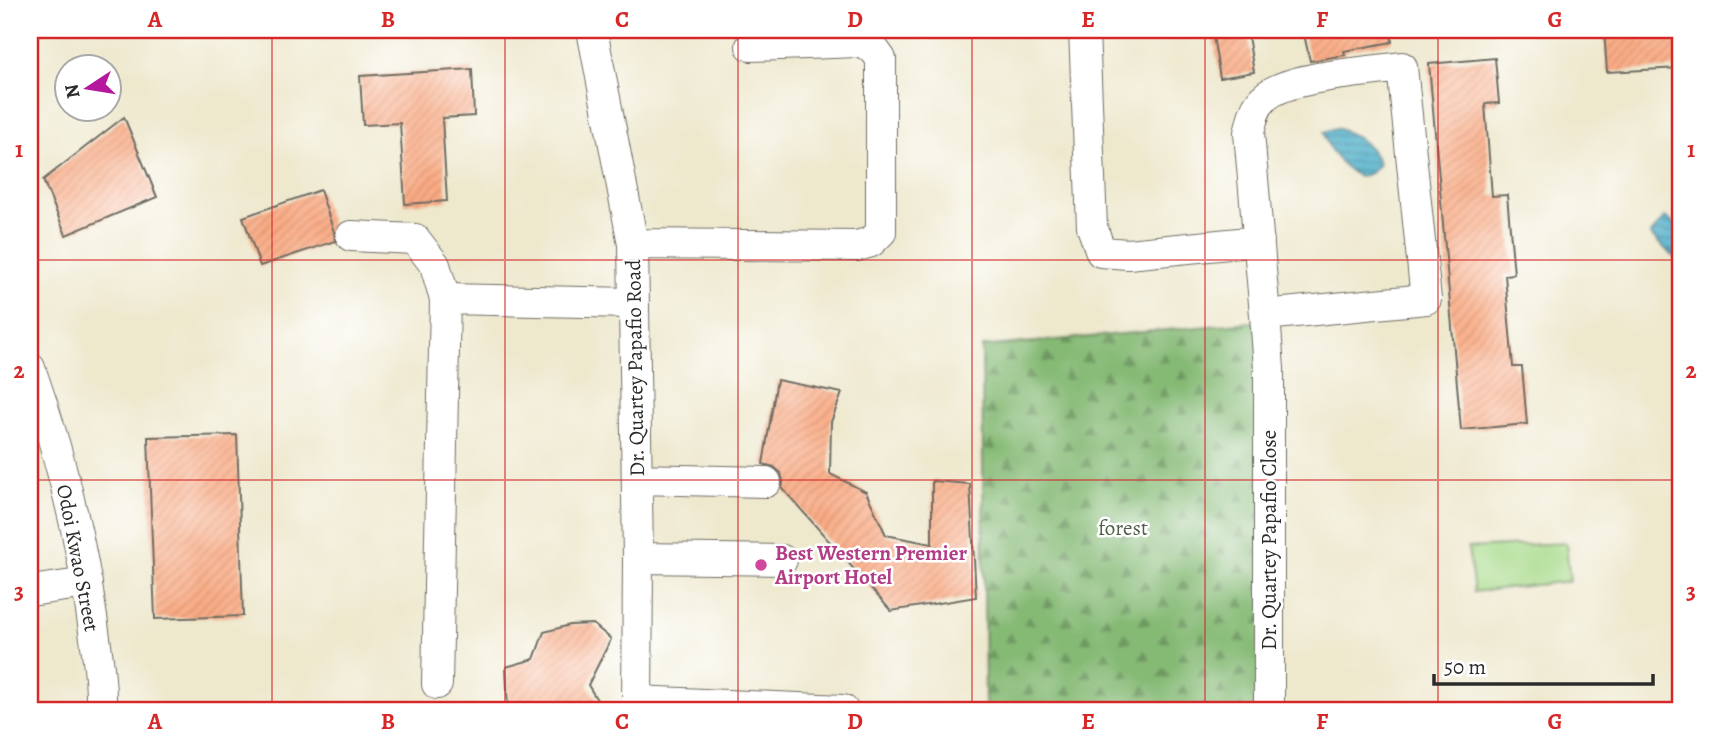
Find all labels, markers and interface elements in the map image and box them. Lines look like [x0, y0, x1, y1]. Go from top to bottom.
text: A [147, 4, 163, 35]
text: B [381, 4, 395, 35]
text: C [615, 4, 629, 35]
text: D [847, 4, 863, 35]
text: E [1081, 4, 1095, 35]
text: F [1316, 4, 1329, 35]
text: G [1547, 4, 1563, 35]
north arrow [52, 52, 122, 122]
text: N [58, 82, 87, 101]
text: 1 [15, 134, 23, 165]
text: 1 [1687, 134, 1695, 165]
street label: Dr. Quartey Papafio Road [619, 258, 651, 477]
text: 2 [13, 355, 25, 386]
text: 2 [1685, 355, 1697, 386]
street label: Dr. Quartey Papafio Close [1255, 430, 1283, 650]
street label: Odoi Kwao Street [50, 482, 106, 634]
park label: forest [1098, 514, 1148, 542]
place label: Best Western Premier Airport Hotel [774, 539, 967, 591]
marker: Best Western Premier Airport Hotel [753, 557, 769, 573]
text: 3 [14, 576, 24, 607]
text: 3 [1686, 576, 1696, 607]
scale bar [1434, 642, 1652, 686]
text: 50 m [1444, 653, 1486, 681]
text: A [147, 706, 163, 737]
text: B [381, 706, 395, 737]
text: C [615, 706, 629, 737]
text: D [847, 706, 863, 737]
text: E [1081, 706, 1095, 737]
text: F [1316, 706, 1329, 737]
text: G [1547, 706, 1563, 737]

